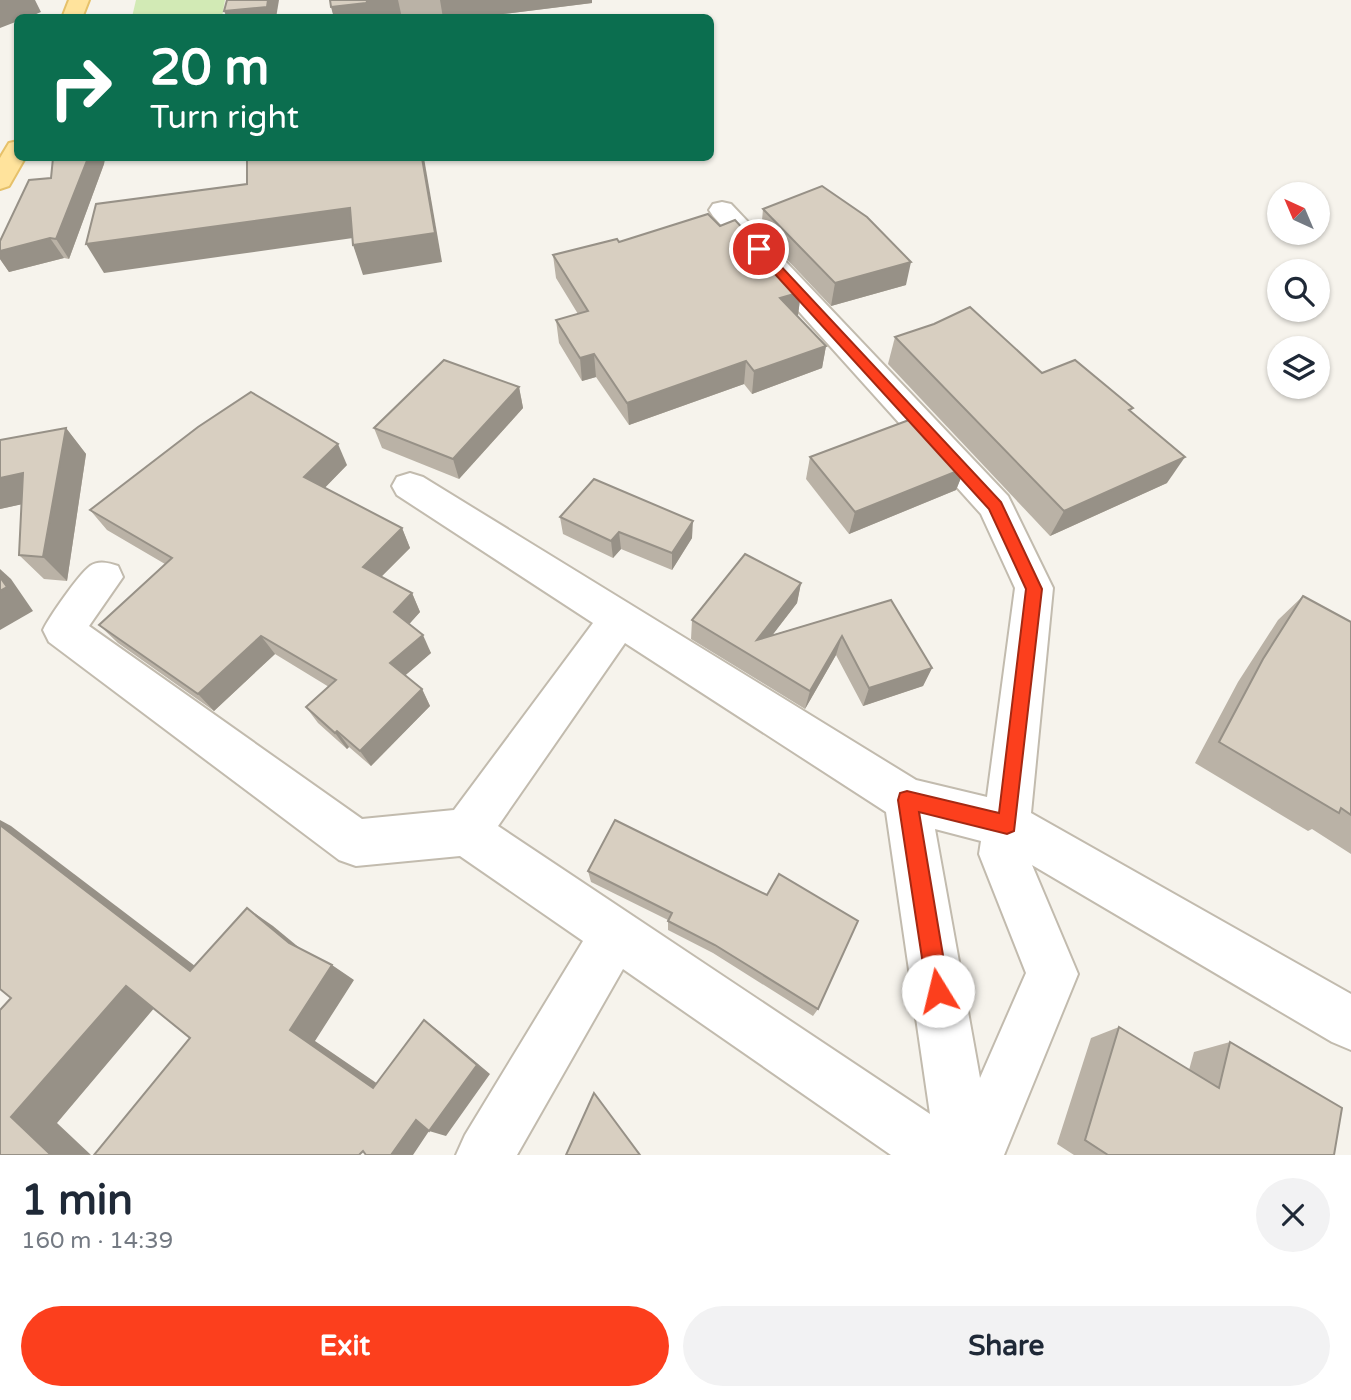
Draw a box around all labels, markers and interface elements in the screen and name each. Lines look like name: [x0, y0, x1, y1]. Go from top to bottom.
text: 20 m: [150, 39, 269, 98]
icon: right: [35, 42, 126, 133]
text: Turn right: [150, 99, 299, 137]
north arrow: [1267, 182, 1330, 245]
map controls: [1267, 182, 1330, 399]
pin: [729, 219, 789, 279]
icon: arrive: [740, 230, 778, 268]
button: search: [1267, 259, 1330, 322]
button: layers: [1267, 336, 1330, 399]
position arrow: [901, 954, 975, 1028]
text: 1 min: [21, 1175, 133, 1226]
button: close: [1256, 1178, 1330, 1252]
text: 160 m · 14:39: [21, 1227, 173, 1255]
button: Exit: [21, 1306, 669, 1386]
button: Share: [683, 1306, 1330, 1386]

